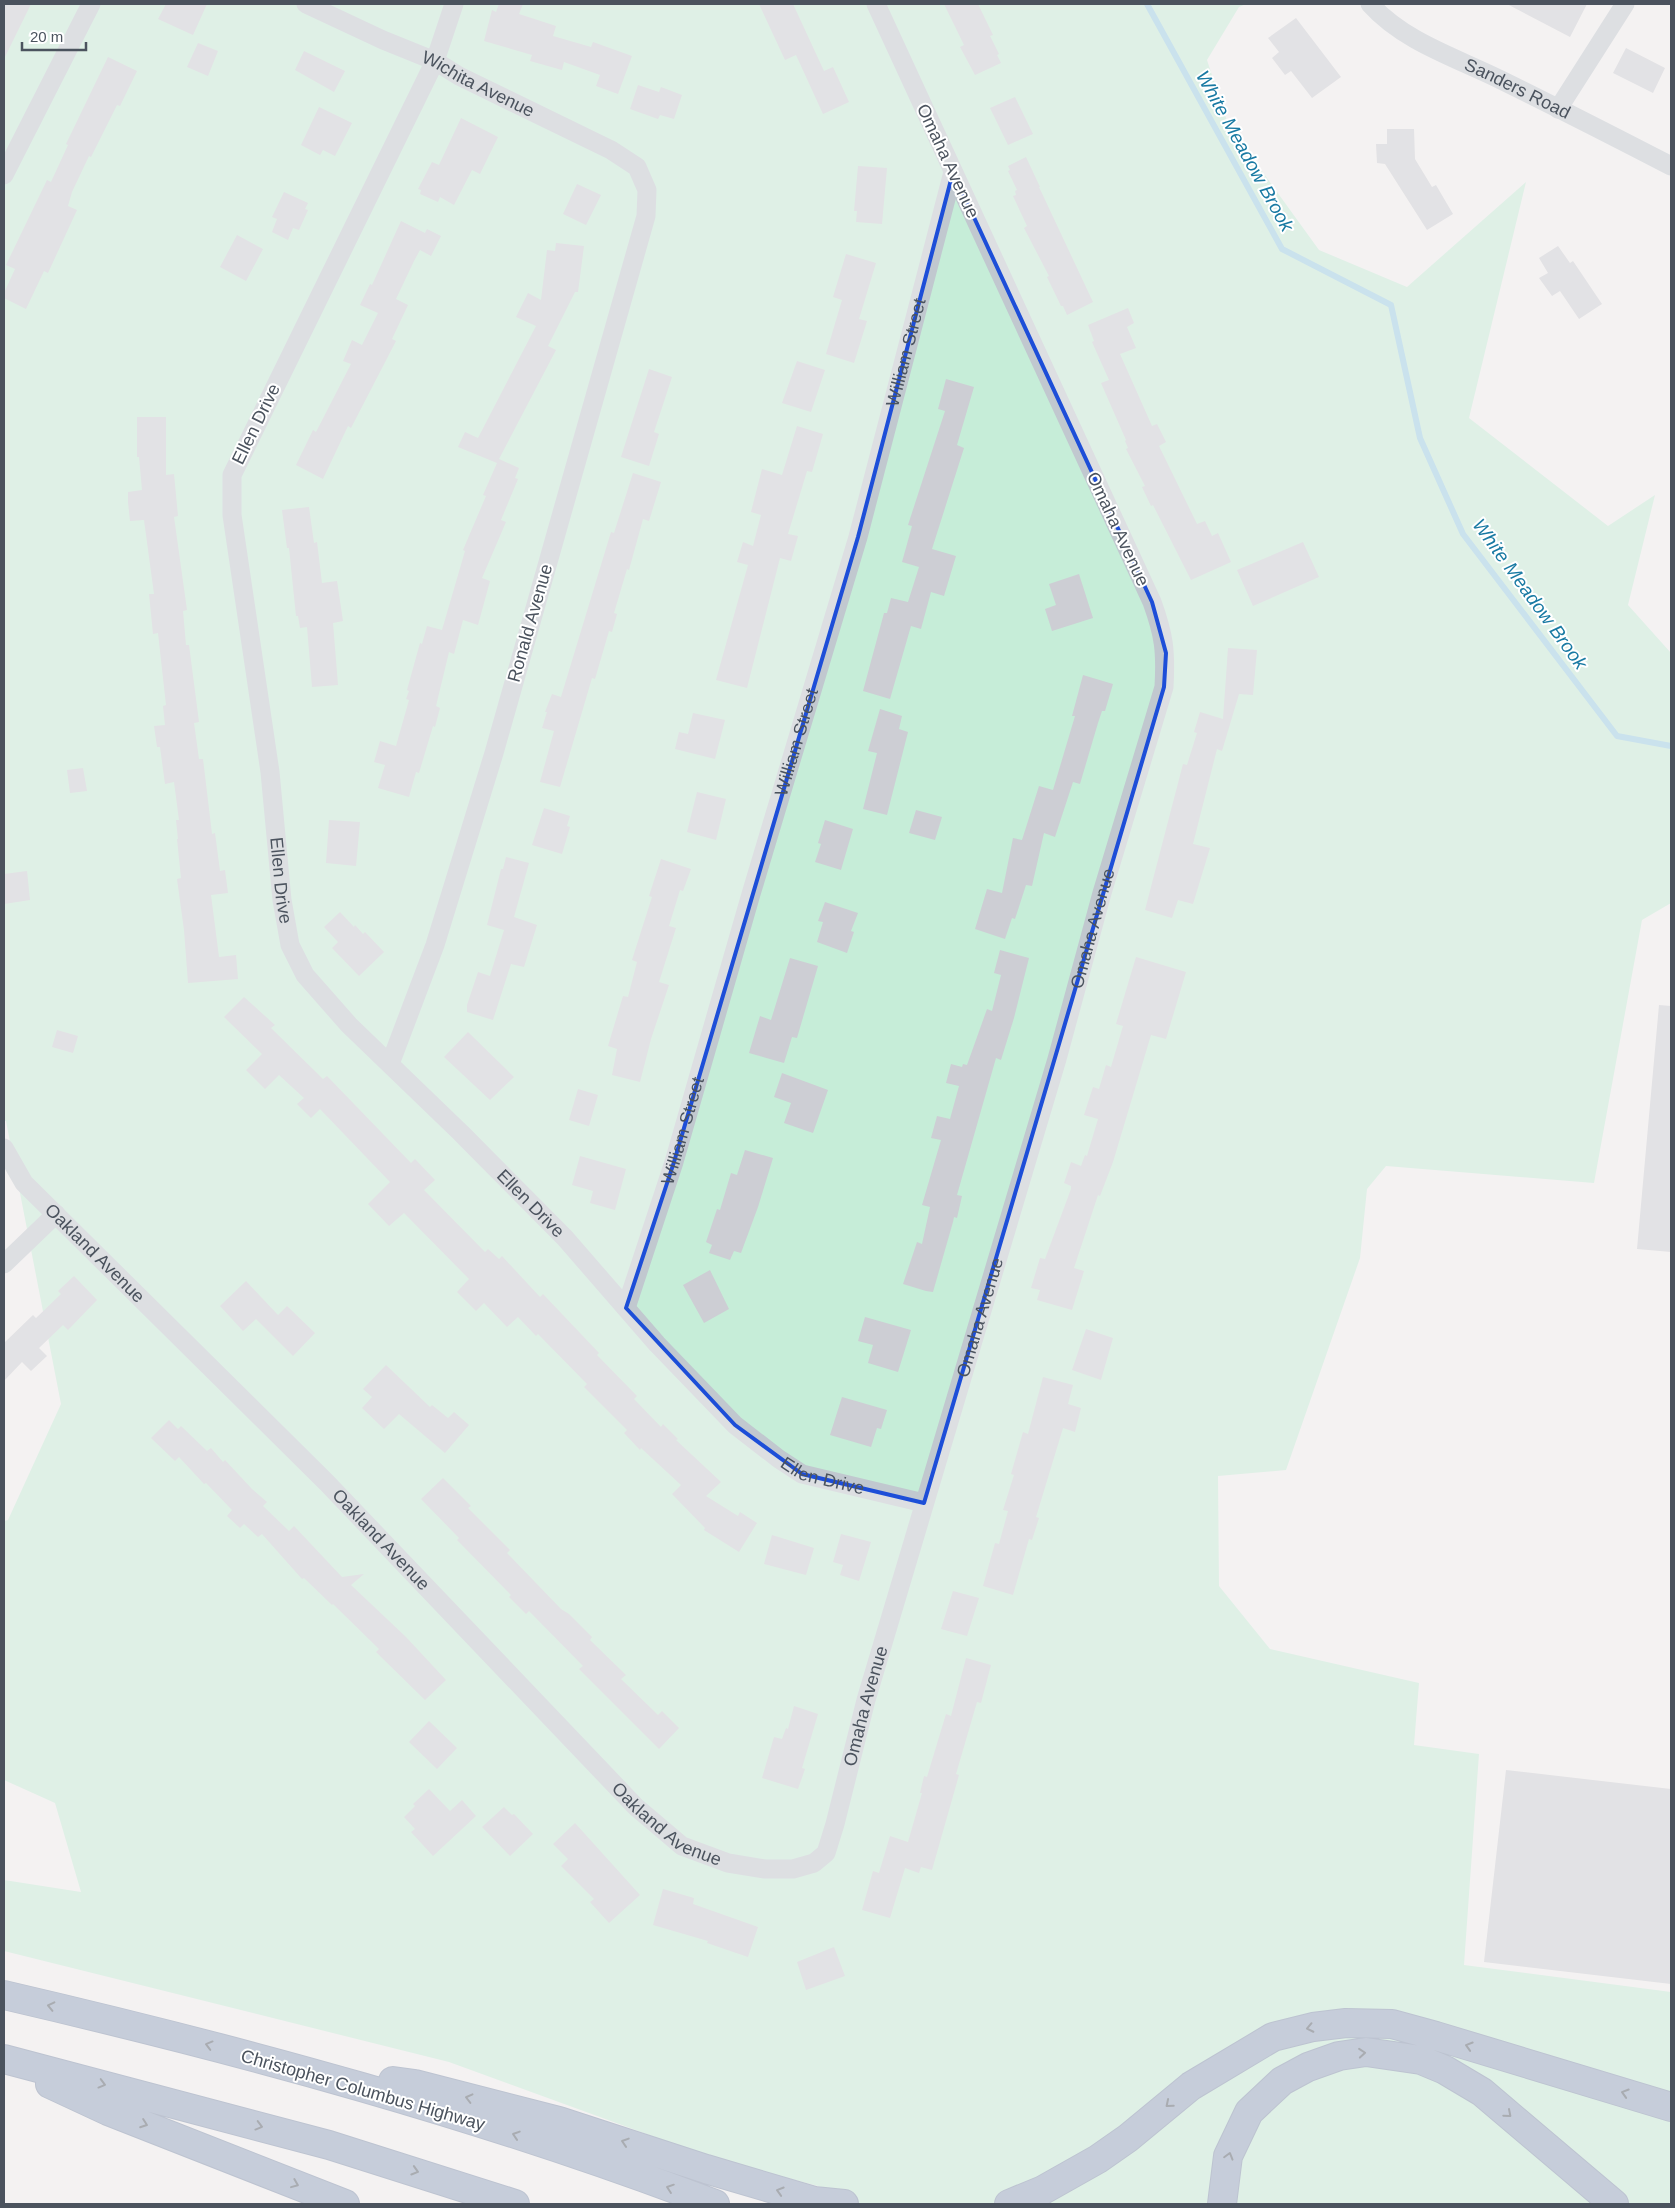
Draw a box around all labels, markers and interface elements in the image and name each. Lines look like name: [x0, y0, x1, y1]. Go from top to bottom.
scale bar: [22, 20, 86, 52]
text: 20 m: [30, 28, 63, 45]
street label: Wichita Avenue: [419, 47, 538, 121]
street label: Sanders Road: [1461, 55, 1574, 123]
water label: White Meadow Brook: [1192, 67, 1299, 236]
street label: Omaha Avenue: [913, 101, 983, 221]
street label: William Street: [882, 296, 930, 409]
street label: Ellen Drive: [228, 381, 284, 467]
street label: Omaha Avenue: [1083, 469, 1153, 589]
water label: White Meadow Brook: [1468, 515, 1592, 674]
street label: Ronald Avenue: [504, 562, 556, 684]
street label: William Street: [771, 686, 822, 798]
street label: Ellen Drive: [266, 836, 296, 925]
street label: Omaha Avenue: [1067, 866, 1119, 991]
street label: William Street: [657, 1075, 708, 1187]
street label: Ellen Drive: [493, 1165, 568, 1241]
street label: Oakland Avenue: [41, 1200, 149, 1307]
street label: Omaha Avenue: [953, 1255, 1007, 1380]
street label: Ellen Drive: [777, 1453, 866, 1499]
street label: Oakland Avenue: [328, 1485, 434, 1594]
street label: Omaha Avenue: [840, 1643, 892, 1768]
street label: Oakland Avenue: [608, 1778, 724, 1870]
one-way arrow: [47, 2001, 56, 2012]
one-way arrow: [1306, 2022, 1314, 2033]
one-way arrow: [204, 2040, 213, 2051]
one-way arrow: [1466, 2041, 1474, 2051]
street label: Christopher Columbus Highway: [239, 2046, 487, 2134]
one-way arrow: [1359, 2048, 1367, 2059]
one-way arrow: [97, 2079, 105, 2089]
one-way arrow: [1621, 2089, 1629, 2099]
one-way arrow: [464, 2093, 473, 2104]
one-way arrow: [1166, 2099, 1175, 2107]
one-way arrow: [1502, 2108, 1511, 2117]
one-way arrow: [139, 2118, 148, 2128]
one-way arrow: [254, 2120, 262, 2130]
one-way arrow: [512, 2131, 521, 2141]
one-way arrow: [621, 2138, 629, 2148]
one-way arrow: [1224, 2153, 1234, 2161]
one-way arrow: [410, 2166, 419, 2176]
one-way arrow: [290, 2178, 299, 2188]
one-way arrow: [666, 2184, 674, 2194]
one-way arrow: [776, 2186, 784, 2196]

